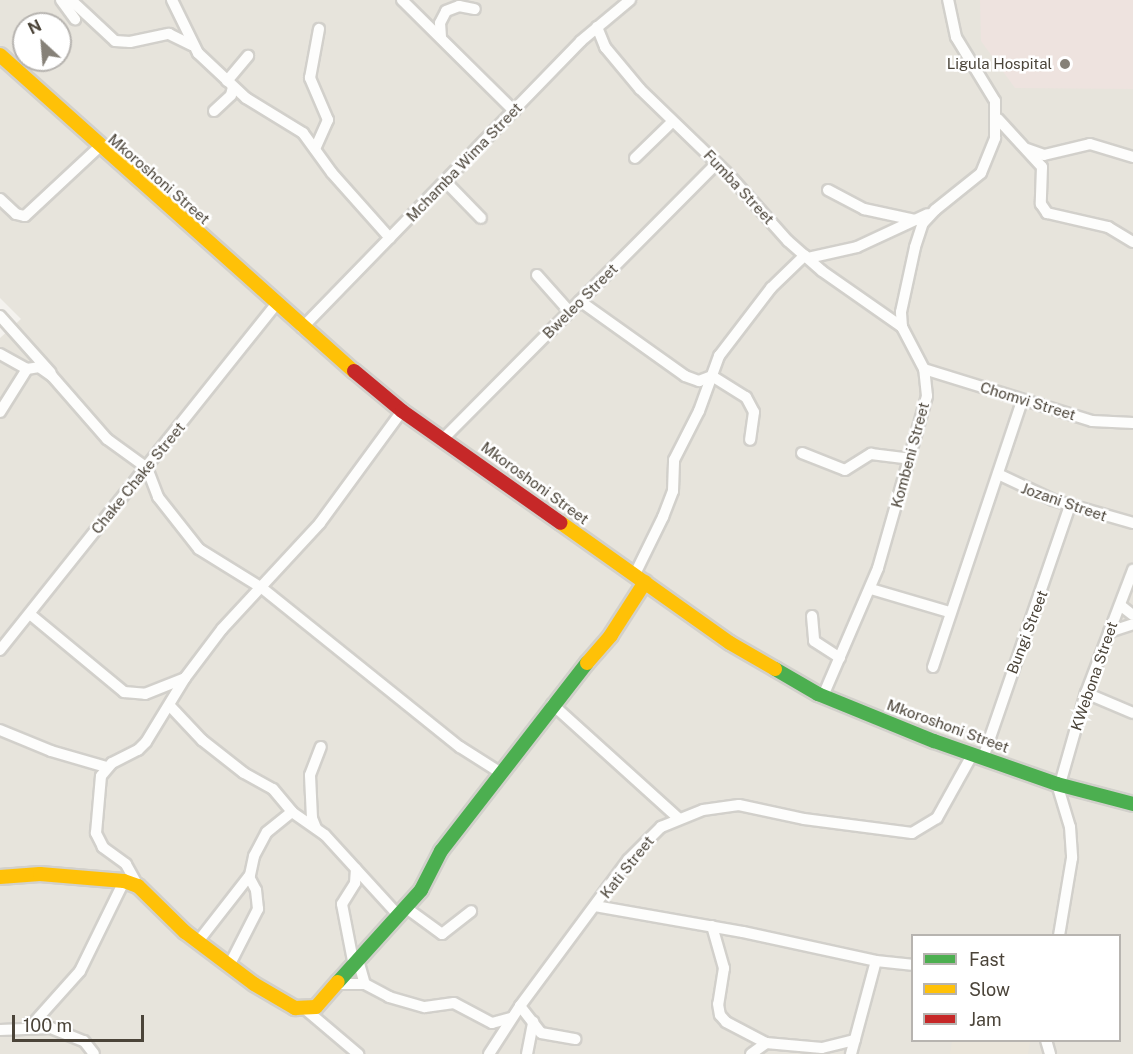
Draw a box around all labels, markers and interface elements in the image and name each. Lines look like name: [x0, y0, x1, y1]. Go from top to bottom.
north arrow: [12, 12, 72, 72]
text: N: [25, 16, 45, 38]
place label: Ligula Hospital: [947, 55, 1052, 73]
marker: Ligula Hospital: [1056, 55, 1074, 73]
street label: Mchamba Wima Street: [402, 99, 526, 225]
street label: Mkoroshoni Street: [105, 130, 213, 228]
street label: Fumba Street: [700, 146, 778, 228]
street label: Bweleo Street: [539, 260, 621, 342]
street label: Chomvi Street: [978, 378, 1078, 424]
street label: Kombeni Street: [887, 400, 933, 510]
street label: Chake Chake Street: [87, 418, 189, 538]
street label: Mkoroshoni Street: [478, 438, 592, 528]
street label: Jozani Street: [1019, 479, 1109, 525]
street label: Bungi Street: [1003, 588, 1051, 676]
street label: KWebona Street: [1067, 619, 1121, 733]
street label: Mkoroshoni Street: [885, 696, 1011, 756]
street label: Kati Street: [596, 832, 658, 902]
legend: [911, 934, 1121, 1042]
text: Fast: [969, 949, 1005, 970]
text: Slow: [969, 979, 1010, 1000]
scale bar: [15, 1003, 147, 1041]
text: Jam: [969, 1009, 1002, 1030]
text: 100 m: [23, 1015, 72, 1036]

